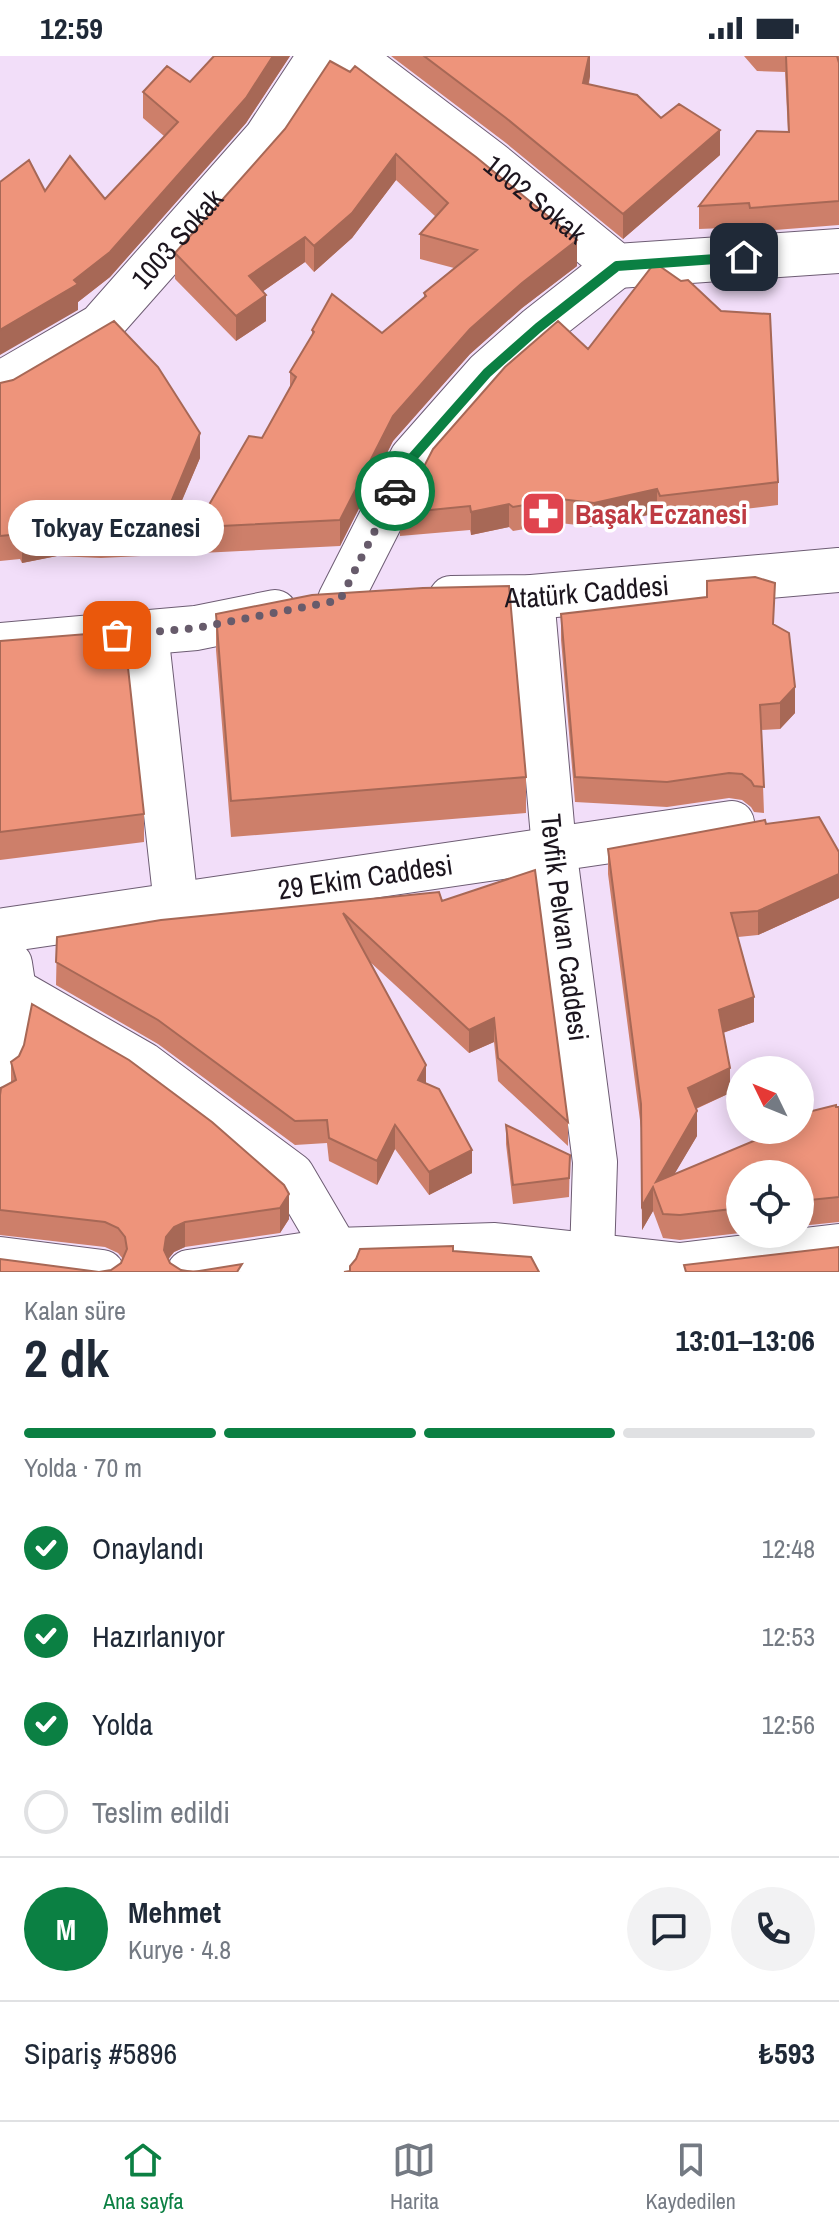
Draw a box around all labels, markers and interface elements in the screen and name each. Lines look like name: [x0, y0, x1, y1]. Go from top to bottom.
text: 12:59: [40, 8, 103, 48]
street label: 1002 Sokak: [476, 146, 595, 253]
street label: 1003 Sokak: [123, 180, 232, 297]
pin: [710, 223, 778, 291]
icon: home: [722, 235, 766, 279]
courier: [355, 451, 435, 531]
icon: car: [373, 469, 417, 513]
pharmacy icon: Başak Eczanesi: [520, 490, 568, 538]
place label: Başak Eczanesi: [575, 495, 747, 533]
callout: Tokyay Eczanesi: [9, 499, 225, 555]
text: Tokyay Eczanesi: [31, 510, 201, 545]
street label: Atatürk Caddesi: [503, 566, 671, 616]
pin: [83, 601, 151, 669]
icon: bag: [95, 613, 139, 657]
street label: Tevfik Pelvan Caddesi: [532, 812, 598, 1043]
street label: 29 Ekim Caddesi: [275, 845, 455, 909]
north arrow: [726, 1056, 814, 1144]
map controls: [726, 1056, 814, 1248]
button: locate: [726, 1160, 814, 1248]
text: Kalan süre: [24, 1293, 126, 1328]
text: 13:01–13:06: [676, 1320, 815, 1360]
text: 2 dk: [24, 1323, 109, 1393]
text: Yolda · 70 m: [24, 1450, 142, 1485]
icon: check: [24, 1526, 68, 1570]
text: Onaylandı: [92, 1528, 204, 1568]
text: 12:48: [762, 1531, 815, 1566]
icon: check: [24, 1614, 68, 1658]
text: Hazırlanıyor: [92, 1616, 225, 1656]
text: 12:53: [762, 1619, 815, 1654]
icon: check: [24, 1702, 68, 1746]
text: Yolda: [92, 1704, 153, 1744]
text: 12:56: [762, 1707, 815, 1742]
text: Teslim edildi: [92, 1792, 230, 1832]
button: chat: [627, 1887, 711, 1971]
button: phone: [731, 1887, 815, 1971]
text: Mehmet: [128, 1892, 221, 1932]
text: M: [56, 1909, 76, 1949]
text: Kurye · 4.8: [128, 1932, 231, 1967]
text: Sipariş #5896: [24, 2033, 177, 2073]
text: ₺593: [759, 2033, 815, 2073]
tab: Ana sayfa: [103, 2138, 183, 2216]
tab: Harita: [390, 2138, 439, 2216]
tab: Kaydedilen: [645, 2138, 736, 2216]

